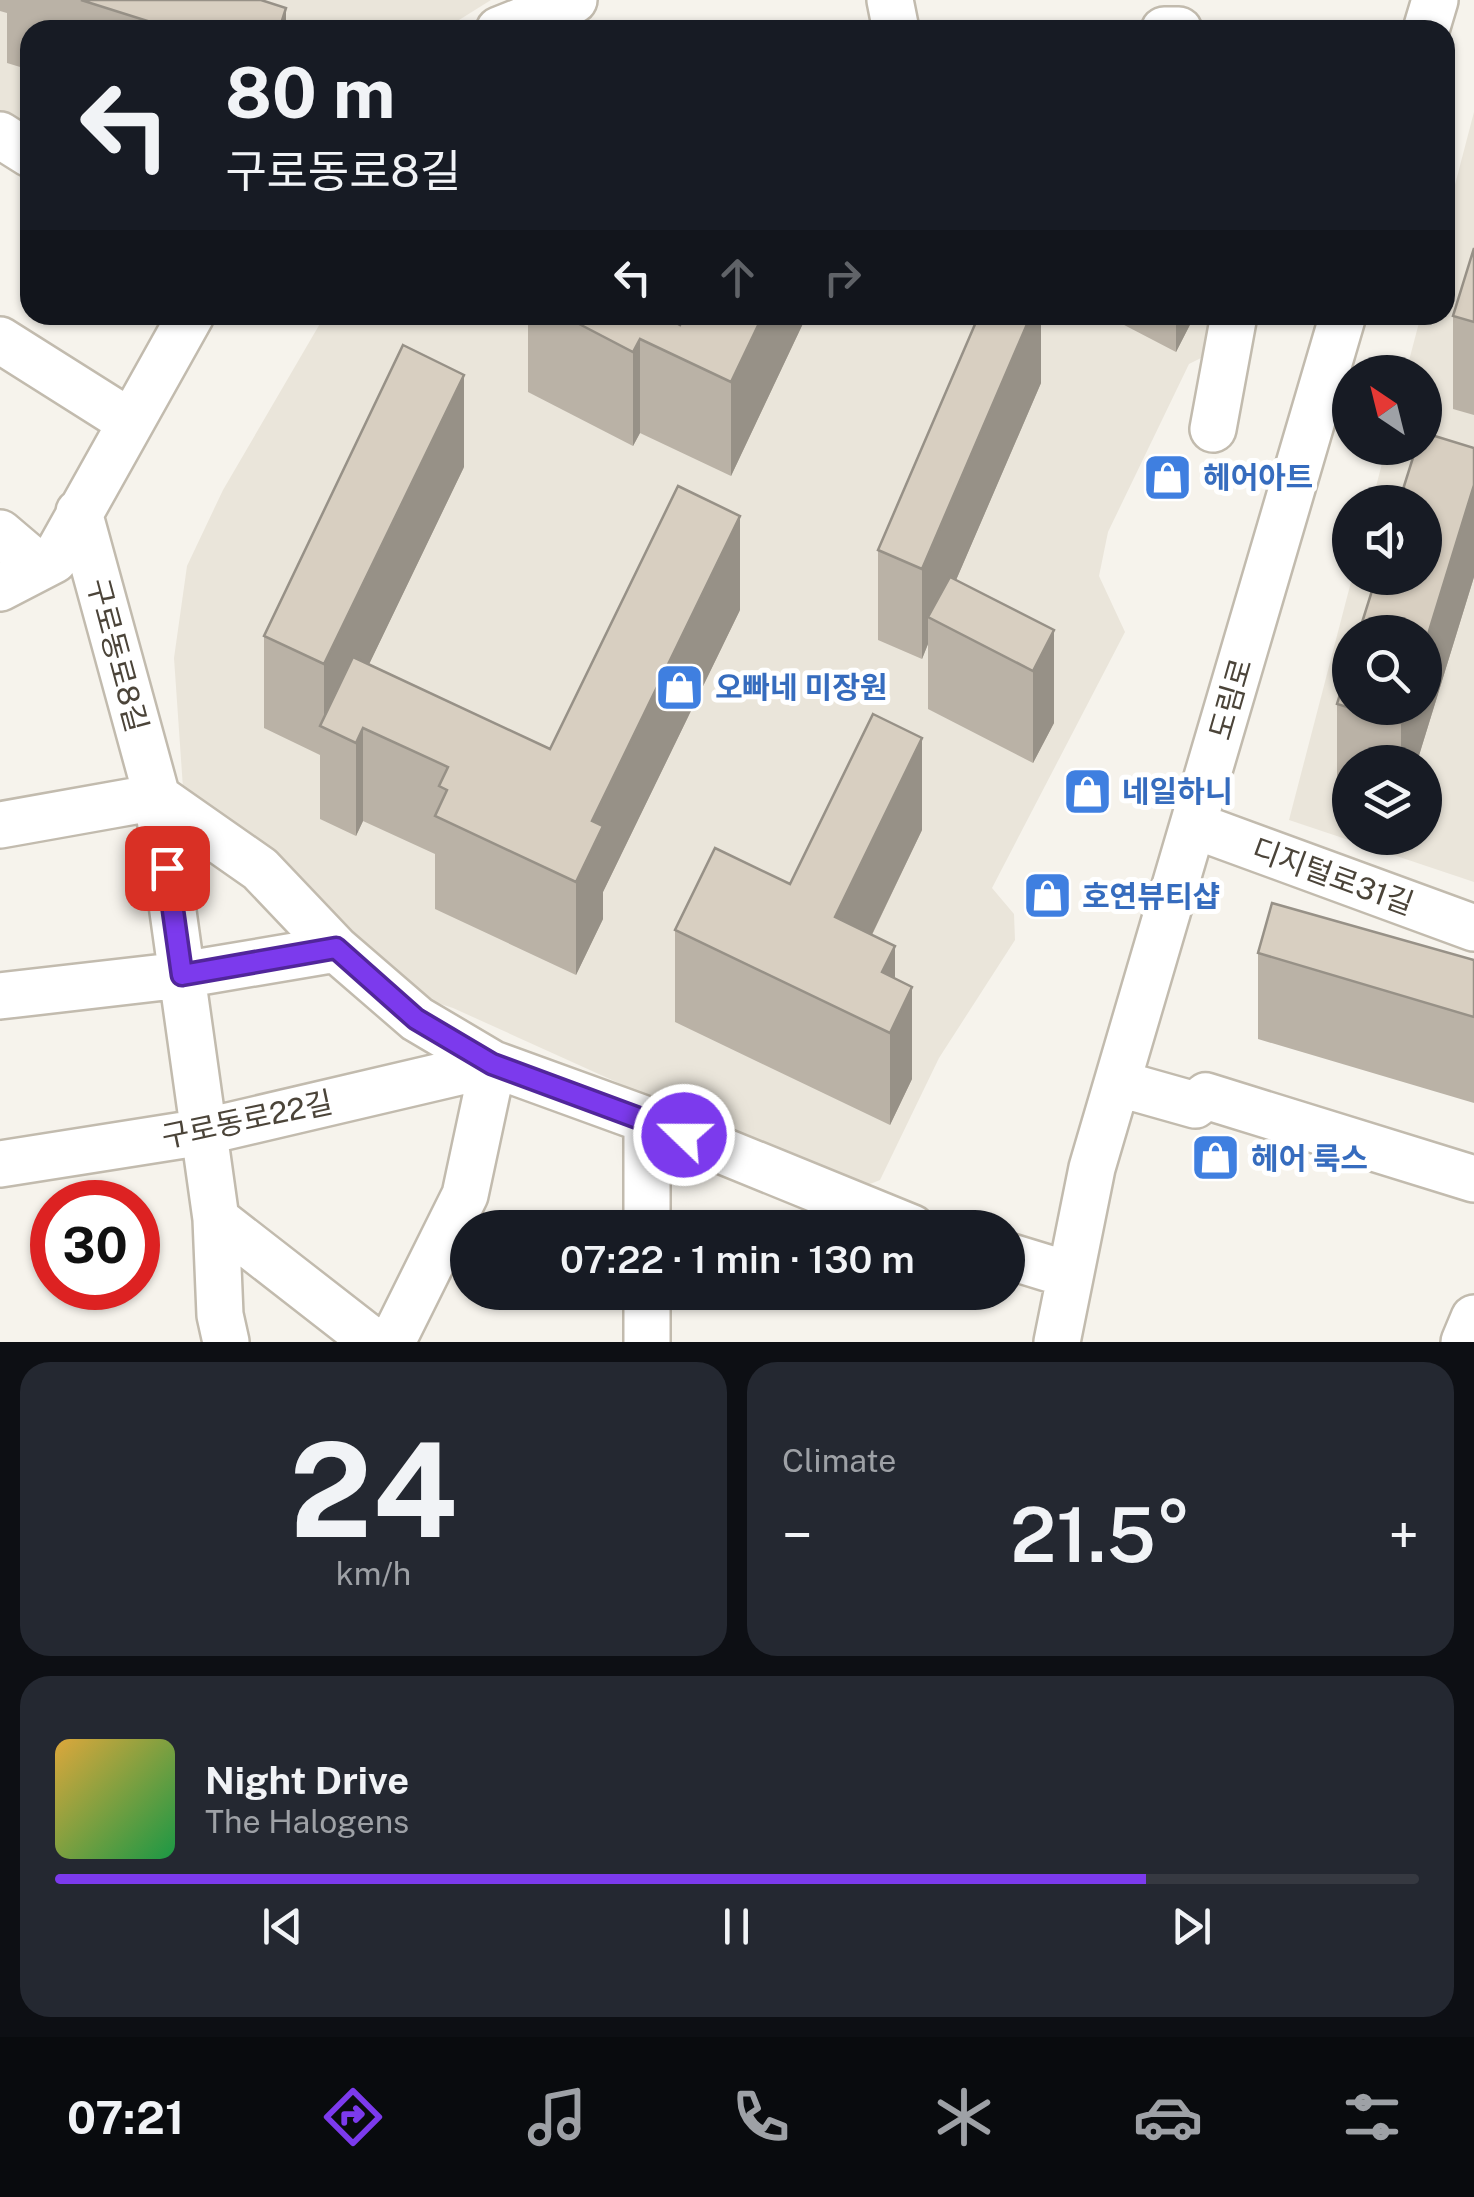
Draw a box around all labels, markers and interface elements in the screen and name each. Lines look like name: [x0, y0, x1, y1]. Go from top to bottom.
text: 80 m: [225, 51, 395, 134]
icon: left: [60, 60, 190, 190]
text: 구로동로8길: [225, 144, 461, 197]
icon: left: [605, 250, 660, 305]
icon: ahead: [710, 250, 765, 305]
icon: right: [815, 250, 870, 305]
north arrow: [1332, 355, 1442, 465]
map controls: [1332, 355, 1442, 855]
shop icon: 헤어아트: [1142, 451, 1194, 503]
place label: 헤어아트: [1203, 459, 1313, 495]
button: sound: [1332, 485, 1442, 595]
street label: 구로동로8길: [80, 574, 156, 736]
button: search: [1332, 615, 1442, 725]
street label: 도림로: [1201, 654, 1259, 744]
shop icon: 오빠네 미장원: [654, 661, 706, 713]
place label: 오빠네 미장원: [715, 669, 887, 705]
button: layers: [1332, 745, 1442, 855]
shop icon: 네일하니: [1061, 765, 1113, 817]
place label: 네일하니: [1122, 773, 1232, 809]
pin: [125, 826, 210, 911]
street label: 디지털로31길: [1247, 830, 1419, 922]
icon: arrive: [140, 841, 195, 896]
shop icon: 호연뷰티샵: [1021, 870, 1073, 922]
place label: 호연뷰티샵: [1082, 878, 1220, 914]
street label: 구로동로22길: [158, 1083, 336, 1155]
position arrow: [632, 1083, 736, 1187]
shop icon: 헤어 룩스: [1190, 1132, 1242, 1184]
place label: 헤어 룩스: [1251, 1140, 1368, 1176]
speed limit sign: 30: [30, 1180, 160, 1310]
text: 07:22 · 1 min · 130 m: [560, 1237, 915, 1282]
text: 24: [290, 1414, 457, 1566]
text: Climate: [782, 1442, 896, 1479]
text: 21.5°: [1010, 1491, 1191, 1579]
text: −: [782, 1503, 813, 1567]
text: +: [1388, 1503, 1419, 1567]
text: km/h: [336, 1555, 411, 1592]
text: Night Drive: [205, 1758, 409, 1803]
text: The Halogens: [205, 1803, 409, 1840]
icon: previous: [255, 1899, 310, 1954]
icon: pause: [709, 1899, 764, 1954]
icon: next: [1164, 1899, 1219, 1954]
icon: directions: [318, 2082, 388, 2152]
icon: music: [522, 2082, 592, 2152]
icon: phone: [726, 2082, 796, 2152]
icon: climate: [929, 2082, 999, 2152]
icon: car: [1133, 2082, 1203, 2152]
icon: filters: [1337, 2082, 1407, 2152]
text: 07:21: [67, 2091, 184, 2144]

